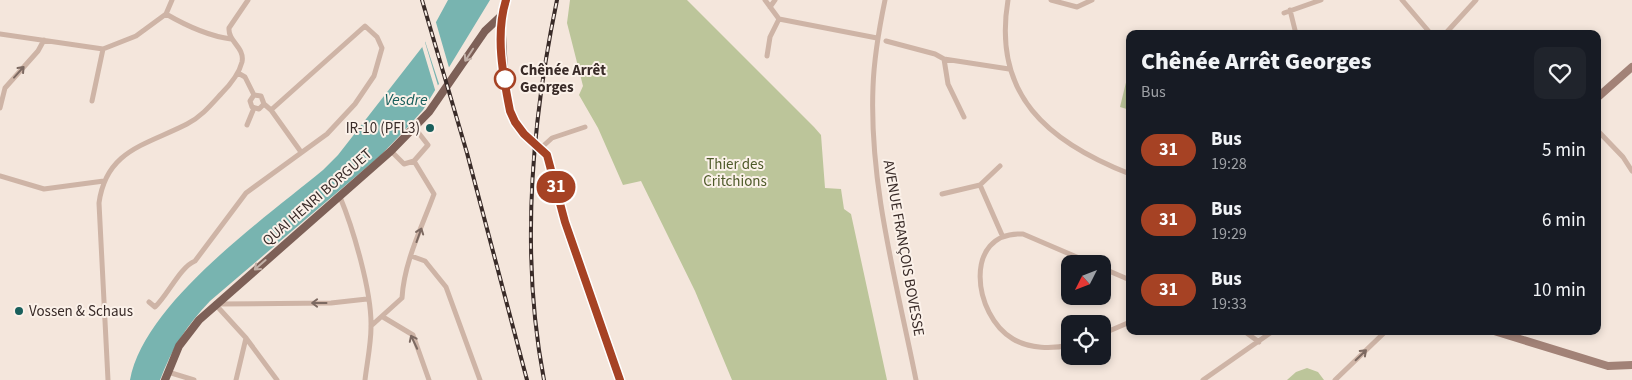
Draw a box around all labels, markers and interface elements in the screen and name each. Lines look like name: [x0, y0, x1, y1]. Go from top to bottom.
text: Chênée Arrêt Georges: [1141, 44, 1371, 79]
button: heart: [1534, 47, 1586, 99]
one-way arrow: [464, 48, 474, 62]
place label: Chênée Arrêt Georges: [520, 60, 606, 98]
one-way arrow: [13, 66, 25, 79]
marker: Chênée Arrêt Georges: [494, 68, 516, 90]
text: Bus: [1141, 81, 1166, 103]
water label: Vesdre: [384, 89, 428, 111]
place label: IR-10 (PFL3): [346, 118, 420, 139]
marker: IR-10 (PFL3): [424, 122, 436, 134]
text: Bus: [1211, 126, 1242, 153]
text: 31: [1159, 137, 1178, 162]
text: 5 min: [1542, 137, 1586, 164]
street label: QUAI HENRI BORGUET: [258, 144, 377, 251]
text: 19:28: [1211, 153, 1247, 175]
park label: Thier des Critchions: [703, 154, 767, 192]
street label: AVENUE FRANÇOIS BOVESSE: [878, 158, 929, 338]
line badge: 31: [534, 171, 578, 203]
text: 31: [546, 174, 566, 199]
text: Bus: [1211, 196, 1242, 223]
text: 31: [1159, 207, 1178, 232]
text: 6 min: [1542, 207, 1586, 234]
text: 19:29: [1211, 223, 1247, 245]
one-way arrow: [415, 227, 424, 243]
north arrow: [1061, 255, 1111, 305]
map controls: [1061, 255, 1111, 365]
one-way arrow: [254, 259, 267, 271]
text: Bus: [1211, 266, 1242, 293]
text: 31: [1159, 277, 1178, 302]
text: 10 min: [1532, 277, 1586, 304]
text: 19:33: [1211, 293, 1247, 315]
one-way arrow: [311, 298, 327, 307]
place label: Vossen & Schaus: [29, 301, 133, 322]
marker: Vossen & Schaus: [13, 305, 25, 317]
button: locate: [1061, 315, 1111, 365]
one-way arrow: [409, 334, 419, 349]
one-way arrow: [1354, 350, 1366, 362]

